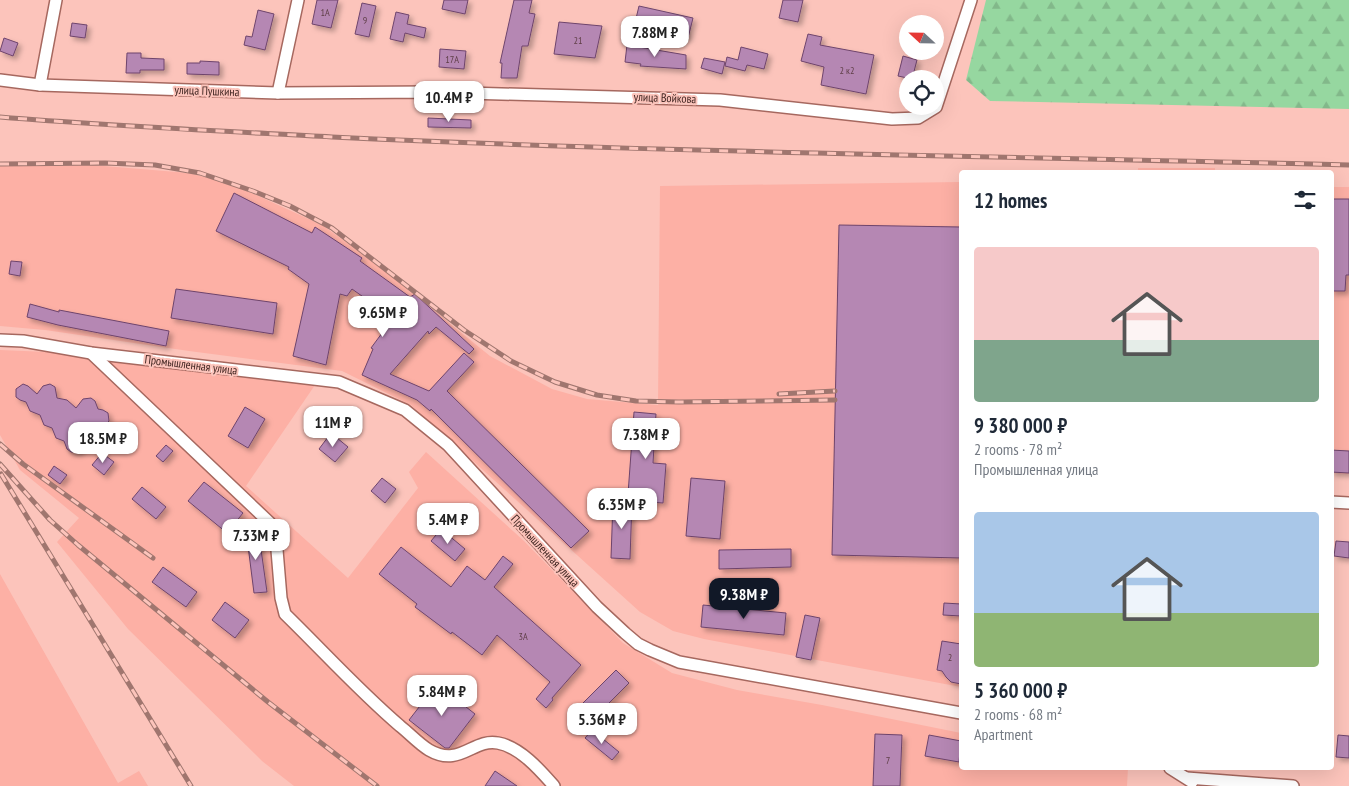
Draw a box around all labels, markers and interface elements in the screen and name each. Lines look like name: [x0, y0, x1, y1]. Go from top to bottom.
house number: 1А: [320, 6, 330, 19]
house number: 9: [363, 14, 367, 27]
pin: 7.88M ₽: [609, 15, 701, 58]
north arrow: [899, 15, 944, 60]
map controls: [899, 15, 944, 115]
text: 7.88M ₽: [632, 22, 678, 42]
house number: 21: [574, 34, 583, 47]
house number: 17А: [445, 53, 459, 66]
house number: 2 к2: [840, 64, 855, 77]
button: locate: [899, 70, 944, 115]
pin: 10.4M ₽: [403, 80, 495, 123]
street label: улица Пушкина: [174, 82, 240, 99]
text: 10.4M ₽: [425, 87, 473, 107]
street label: улица Войкова: [633, 89, 697, 106]
icon: filters: [1291, 186, 1319, 214]
text: 12 homes: [974, 187, 1047, 214]
icon: home: [1102, 279, 1192, 369]
pin: 9.65M ₽: [337, 296, 429, 338]
text: 9.65M ₽: [359, 302, 407, 322]
street label: Промышленная улица: [144, 351, 238, 378]
pin: 11M ₽: [298, 406, 368, 448]
text: 11M ₽: [315, 412, 351, 432]
text: 9 380 000 ₽: [974, 412, 1067, 439]
pin: 7.38M ₽: [600, 418, 692, 460]
pin: 18.5M ₽: [57, 422, 149, 464]
text: 7.38M ₽: [623, 424, 669, 444]
text: 18.5M ₽: [79, 428, 127, 448]
text: 2 rooms · 78 m²: [974, 439, 1062, 459]
text: Промышленная улица: [974, 459, 1098, 479]
pin: 6.35M ₽: [576, 488, 668, 530]
text: 6.35M ₽: [598, 494, 646, 514]
pin: 5.4M ₽: [407, 502, 489, 545]
text: 5.4M ₽: [428, 509, 468, 529]
street label: Промышленная улица: [508, 511, 583, 590]
pin: 7.33M ₽: [210, 518, 302, 561]
text: 7.33M ₽: [233, 525, 279, 545]
icon: home: [1102, 544, 1192, 634]
pin: 9.38M ₽: [698, 578, 790, 620]
text: 9.38M ₽: [720, 584, 768, 604]
house number: 3А: [518, 630, 528, 643]
house number: 2: [948, 651, 952, 664]
pin: 5.84M ₽: [396, 674, 488, 717]
text: 5 360 000 ₽: [974, 677, 1067, 704]
text: 5.84M ₽: [418, 681, 466, 701]
pin: 5.36M ₽: [556, 702, 648, 745]
text: 2 rooms · 68 m²: [974, 704, 1062, 724]
text: 5.36M ₽: [578, 709, 626, 729]
text: Apartment: [974, 724, 1033, 744]
house number: 7: [886, 754, 890, 767]

